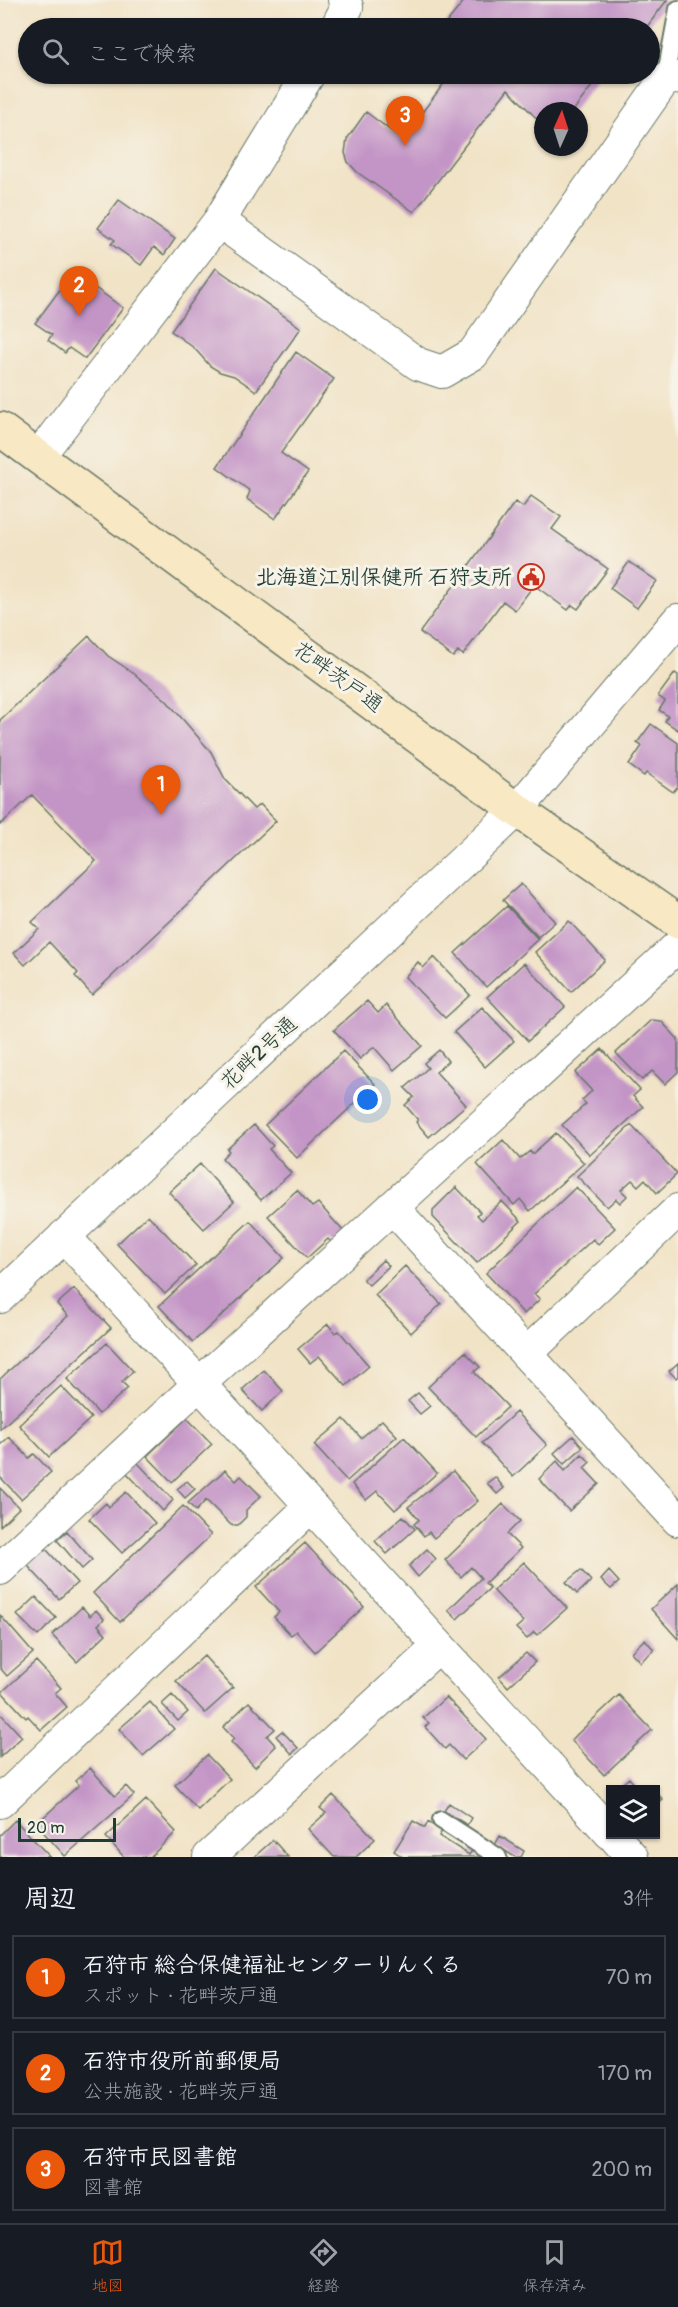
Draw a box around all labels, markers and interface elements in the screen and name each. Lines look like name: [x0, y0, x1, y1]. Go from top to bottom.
search box: [18, 18, 660, 84]
icon: search: [39, 35, 72, 68]
text: ここで検索: [87, 40, 197, 68]
pin: 3: [386, 96, 424, 146]
north arrow: [534, 102, 588, 156]
pin: 2: [60, 266, 98, 316]
public building icon: 北海道江別保健所 石狩支所: [516, 562, 546, 592]
place label: 北海道江別保健所 石狩支所: [255, 564, 512, 591]
street label: 花畔茨戸通: [288, 635, 388, 719]
pin: 1: [142, 766, 180, 815]
street label: 花畔2号通: [215, 1010, 303, 1096]
your location: [353, 1085, 382, 1114]
map controls: [606, 1785, 660, 1839]
button: layers: [606, 1785, 660, 1839]
scale bar: [18, 1815, 116, 1842]
text: 20 m: [27, 1818, 65, 1838]
text: 周辺: [24, 1883, 76, 1915]
text: 3件: [623, 1886, 654, 1911]
text: 石狩市 総合保健福祉センターりんくる: [83, 1951, 462, 1979]
text: 1: [42, 1965, 49, 1990]
text: 70 m: [606, 1965, 652, 1990]
text: スポット · 花畔茨戸通: [83, 1983, 278, 2008]
text: 石狩市役所前郵便局: [83, 2047, 281, 2075]
text: 2: [40, 2061, 51, 2086]
text: 170 m: [598, 2061, 652, 2086]
text: 公共施設 · 花畔茨戸通: [83, 2079, 278, 2104]
text: 石狩市民図書館: [83, 2143, 237, 2171]
text: 3: [40, 2157, 51, 2182]
text: 200 m: [591, 2157, 652, 2182]
text: 図書館: [83, 2175, 143, 2200]
tab: 地図: [91, 2236, 124, 2296]
tab: 経路: [307, 2236, 340, 2296]
tab: 保存済み: [523, 2236, 587, 2296]

